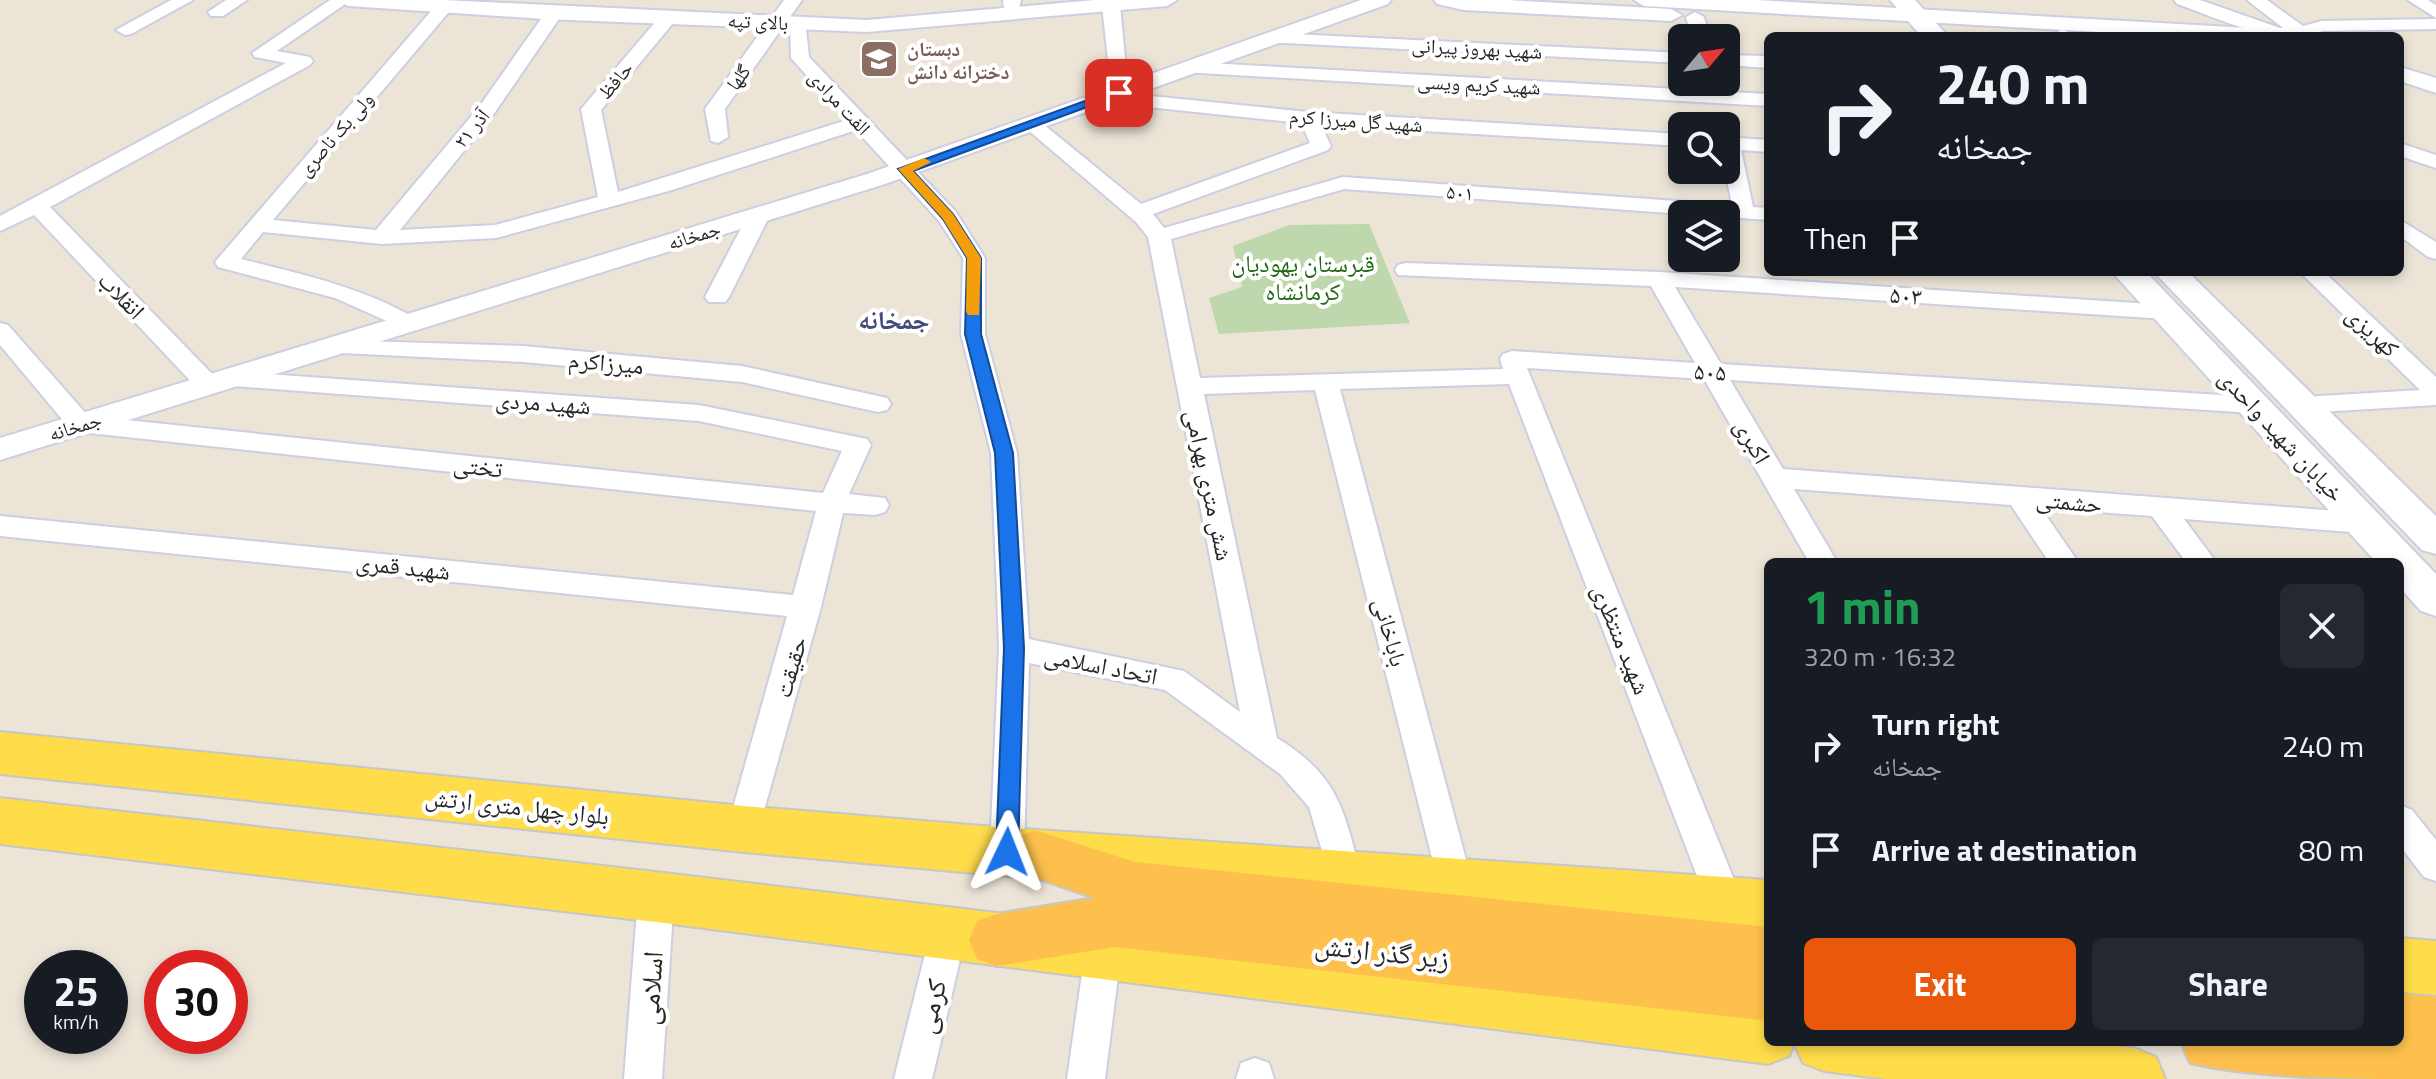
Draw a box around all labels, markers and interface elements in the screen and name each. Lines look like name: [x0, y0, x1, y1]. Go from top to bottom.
street label: بالای تپه: [727, 4, 789, 38]
north arrow: [1668, 24, 1740, 96]
map controls: [1668, 24, 1740, 272]
street label: شهید بهروز پیرانی: [1411, 29, 1543, 67]
place label: دبستان دخترانه دانش: [907, 33, 1009, 87]
school or university icon: دبستان دخترانه دانش: [858, 38, 900, 80]
text: 240 m: [1936, 41, 2089, 126]
street label: حافظ: [590, 54, 640, 106]
street label: گلها: [718, 57, 758, 97]
pin: [1085, 59, 1153, 127]
street label: الفت مرادی: [801, 62, 879, 142]
icon: right: [1804, 64, 1908, 168]
street label: شهید کریم ویسی: [1417, 65, 1541, 103]
icon: arrive: [1097, 71, 1141, 115]
street label: ولی بک ناصری: [289, 85, 381, 183]
street label: شهید گل میرزا کرم: [1288, 100, 1424, 140]
street label: ۲۱ آذر: [445, 101, 497, 155]
button: search: [1668, 112, 1740, 184]
text: جمخانه: [1936, 118, 2033, 173]
street label: ۵۰۱: [1445, 176, 1475, 208]
button: layers: [1668, 200, 1740, 272]
street label: جمخانه: [664, 212, 725, 258]
text: Then: [1804, 215, 1867, 261]
icon: arrive: [1883, 216, 1927, 260]
park label: قبرستان یهودیان کرمانشاه: [1231, 245, 1375, 309]
street label: انقلاب: [90, 263, 154, 327]
street label: ۵۰۳: [1889, 276, 1923, 314]
street label: کهریزی: [2338, 297, 2408, 365]
district label: جمخانه: [858, 300, 930, 339]
street label: میرزاکرم: [567, 341, 645, 383]
street label: ۵۰۵: [1693, 352, 1727, 390]
street label: خیابان شهید واحدی: [2211, 360, 2353, 510]
street label: شهید مردی: [494, 381, 592, 423]
street label: جمخانه: [45, 403, 106, 449]
street label: شش متری بهرامی: [1176, 406, 1244, 564]
street label: اکبری: [1726, 412, 1780, 470]
street label: تختی: [452, 446, 504, 486]
street label: حشمتی: [2034, 480, 2104, 522]
street label: شهید قمری: [354, 543, 452, 589]
text: 1 min: [1804, 570, 1921, 643]
street label: شهید منتظری: [1583, 578, 1661, 700]
button: close: [2280, 584, 2364, 668]
street label: باباخانی: [1365, 594, 1417, 670]
street label: حقیقت: [764, 632, 816, 702]
street label: اتحاد اسلامی: [1041, 636, 1161, 694]
text: 320 m · 16:32: [1804, 637, 1956, 676]
text: Turn right: [1872, 701, 2000, 747]
text: 240 m: [2282, 723, 2364, 769]
icon: right: [1804, 724, 1848, 768]
text: جمخانه: [1872, 747, 1942, 786]
street label: بلوار چهل متری ارتش: [423, 778, 611, 834]
position arrow: [965, 810, 1049, 894]
text: Arrive at destination: [1872, 827, 2137, 873]
text: 80 m: [2299, 827, 2364, 873]
icon: arrive: [1804, 828, 1848, 872]
street label: زیر گذر ارتش: [1312, 923, 1452, 979]
button: Exit: [1804, 938, 2076, 1030]
button: Share: [2092, 938, 2364, 1030]
street label: اسلامی: [626, 949, 674, 1027]
speed limit sign: 30: [144, 950, 248, 1054]
text: 25: [54, 961, 98, 1022]
street label: کرمی: [902, 974, 958, 1038]
text: km/h: [53, 1006, 99, 1037]

